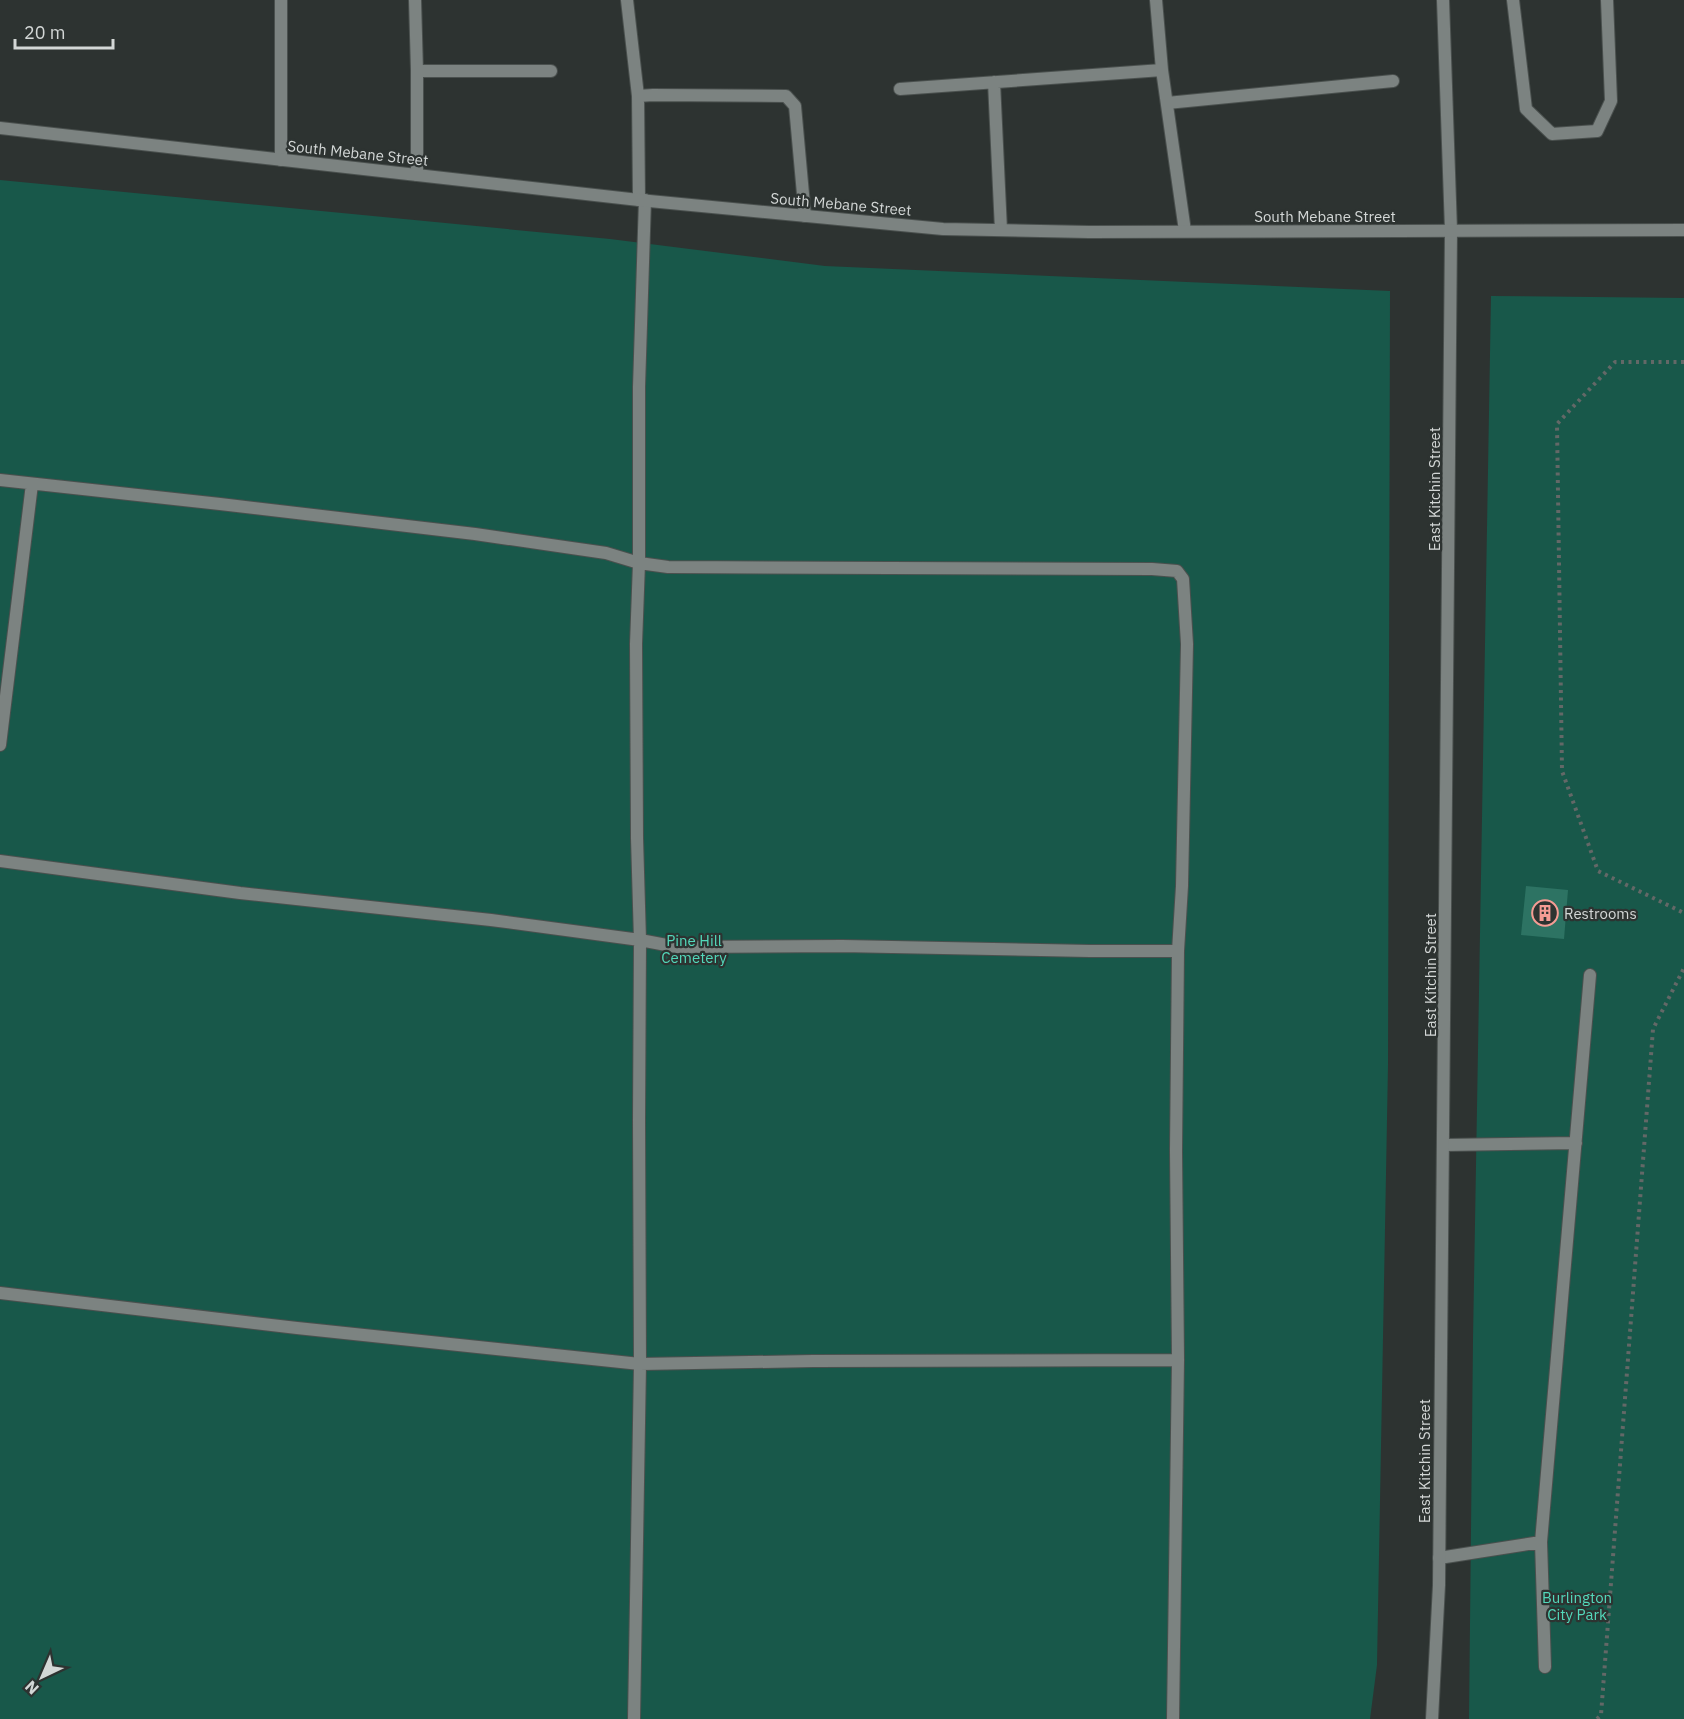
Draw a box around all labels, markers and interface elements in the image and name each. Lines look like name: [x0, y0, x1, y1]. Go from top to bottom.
scale bar: [15, 12, 112, 50]
text: 20 m: [24, 21, 66, 44]
street label: South Mebane Street: [287, 136, 429, 170]
street label: South Mebane Street: [770, 188, 912, 220]
street label: South Mebane Street: [1254, 207, 1396, 226]
street label: East Kitchin Street: [1425, 427, 1444, 551]
building icon: Restrooms: [1530, 898, 1560, 928]
place label: Restrooms: [1564, 904, 1637, 923]
street label: East Kitchin Street: [1421, 913, 1440, 1037]
park label: Pine Hill Cemetery: [661, 931, 727, 967]
street label: East Kitchin Street: [1415, 1399, 1434, 1523]
park label: Burlington City Park: [1542, 1588, 1612, 1624]
north arrow: [12, 1647, 72, 1707]
text: N: [20, 1677, 43, 1699]

